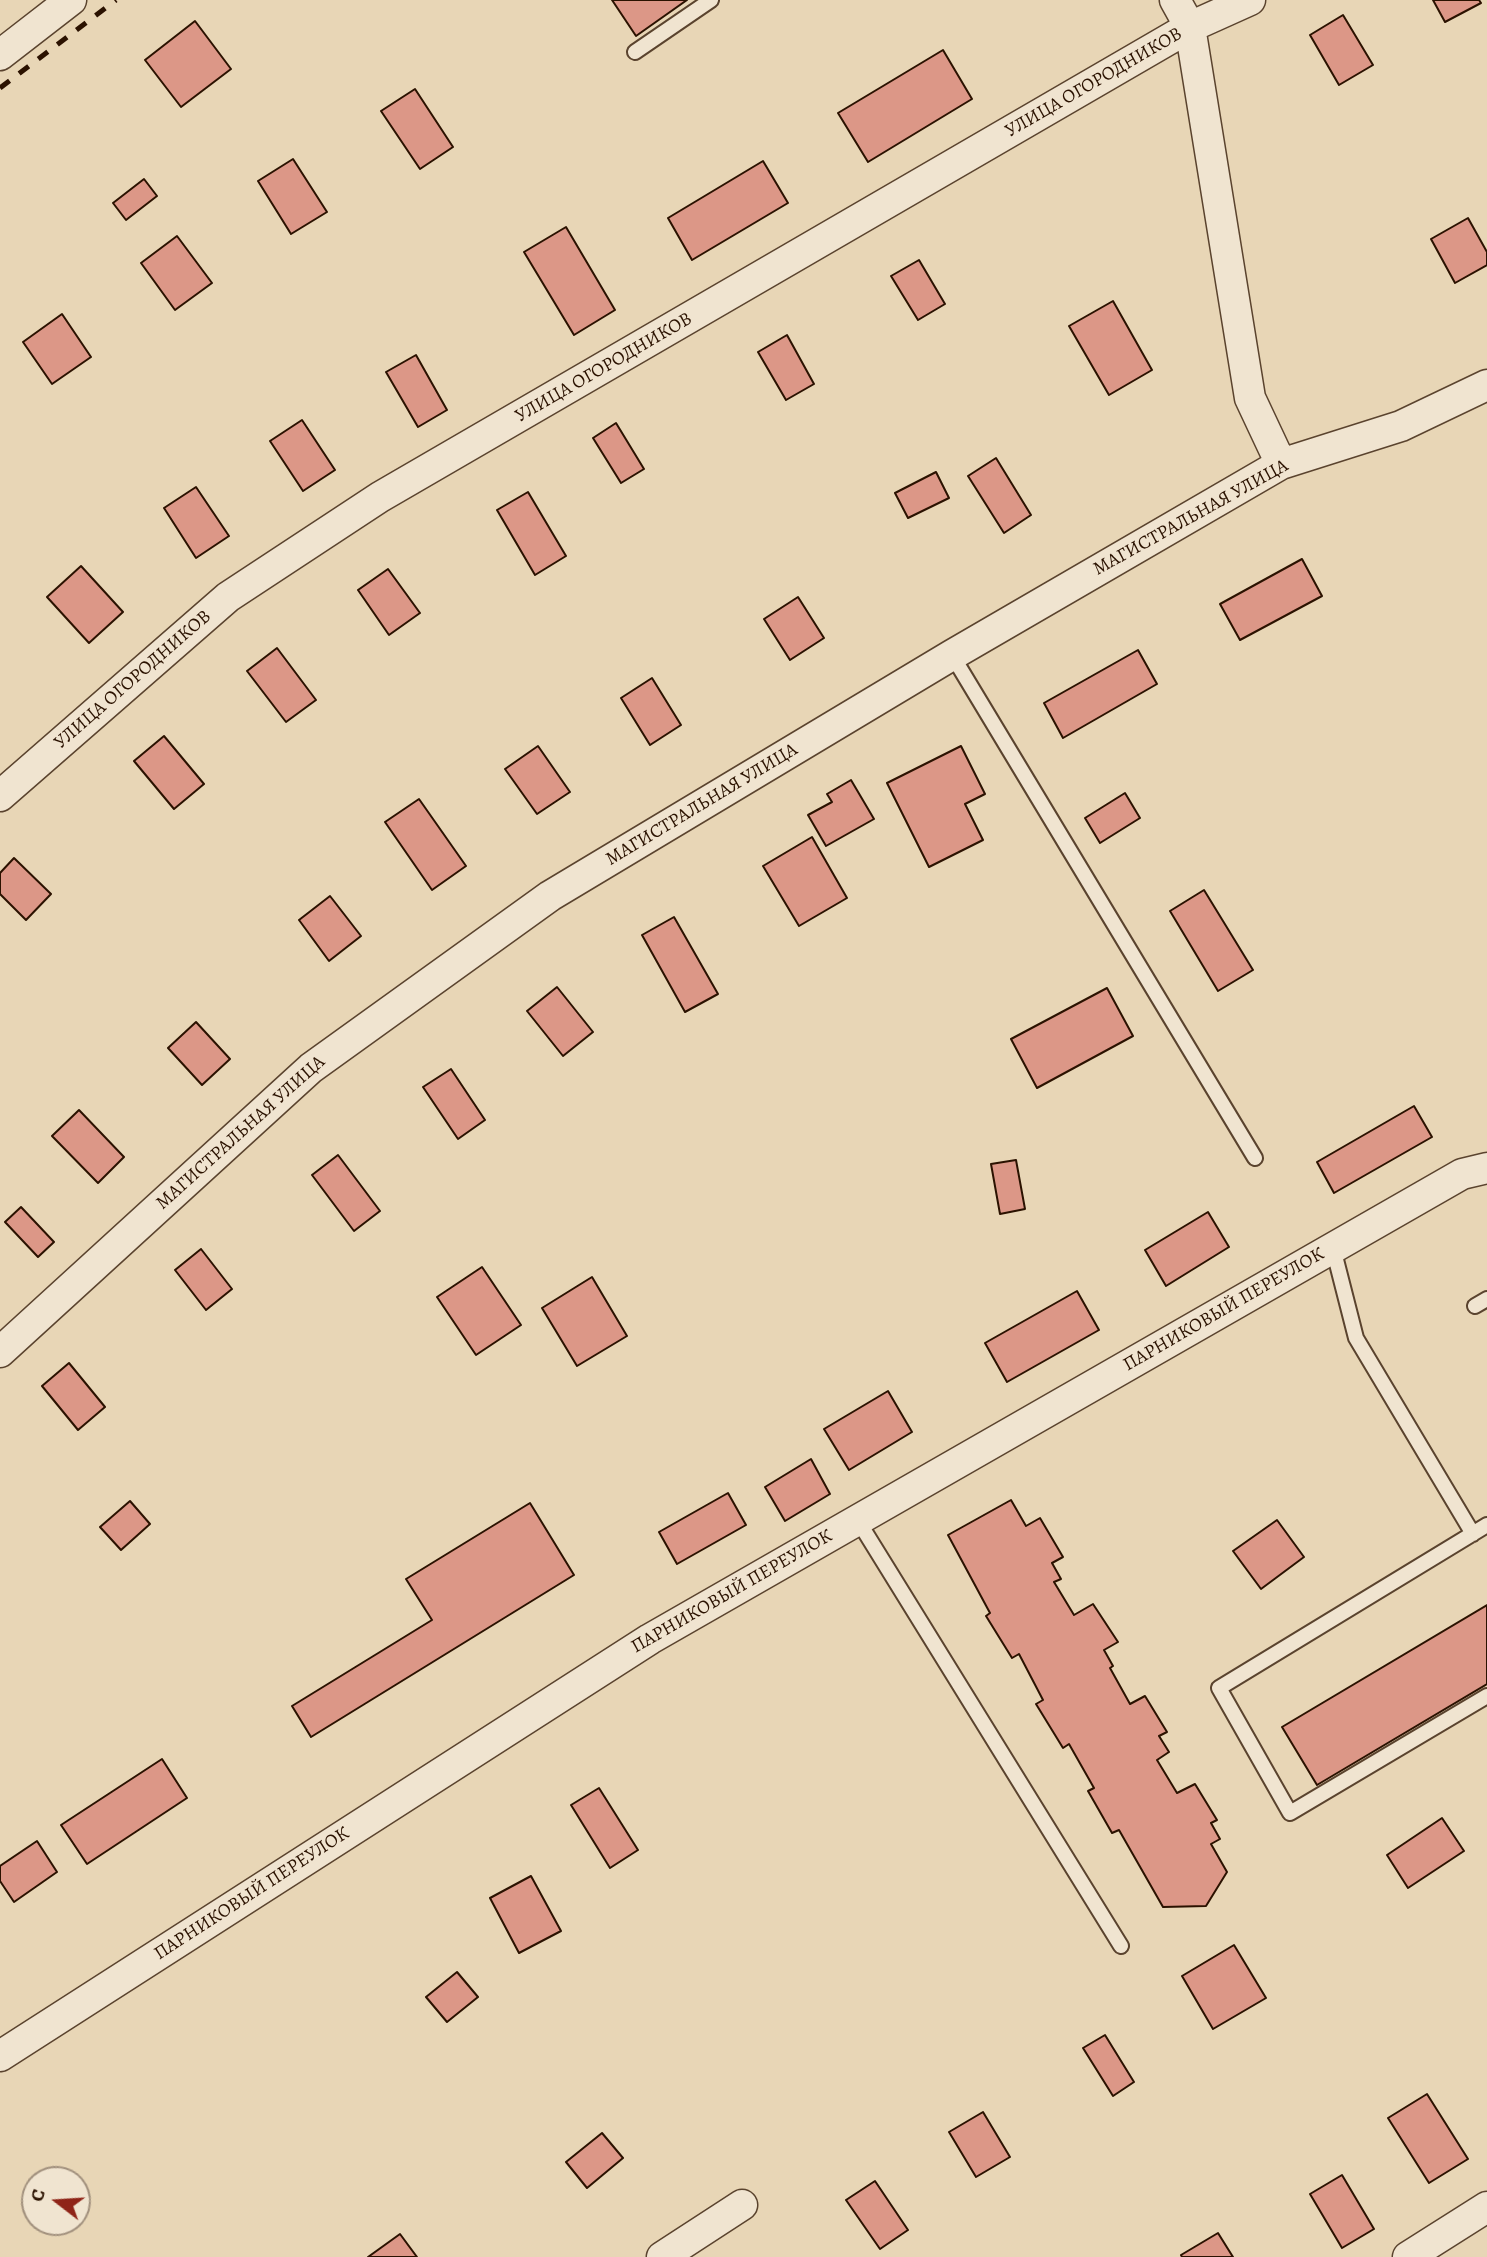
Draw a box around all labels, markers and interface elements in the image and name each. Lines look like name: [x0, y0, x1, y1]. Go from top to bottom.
street label: УЛИЦА ОГОРОДНИКОВ: [1002, 23, 1186, 143]
street label: УЛИЦА ОГОРОДНИКОВ: [512, 308, 696, 428]
street label: МАГИСТРАЛЬНАЯ УЛИЦА: [1089, 455, 1293, 581]
street label: УЛИЦА ОГОРОДНИКОВ: [50, 606, 216, 754]
street label: МАГИСТРАЛЬНАЯ УЛИЦА: [602, 739, 802, 871]
street label: МАГИСТРАЛЬНАЯ УЛИЦА: [152, 1051, 330, 1215]
street label: ПАРНИКОВЫЙ ПЕРЕУЛОК: [1120, 1243, 1328, 1377]
street label: ПАРНИКОВЫЙ ПЕРЕУЛОК: [628, 1525, 836, 1659]
street label: ПАРНИКОВЫЙ ПЕРЕУЛОК: [150, 1822, 354, 1966]
north arrow: [21, 2166, 91, 2236]
text: С: [24, 2186, 52, 2205]

